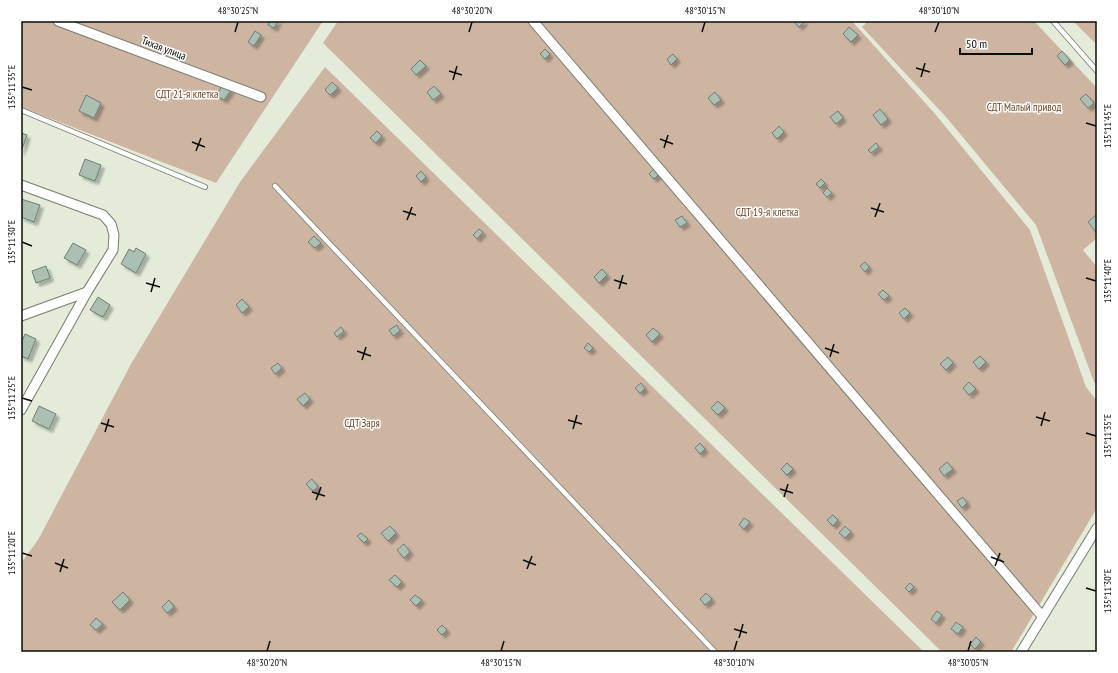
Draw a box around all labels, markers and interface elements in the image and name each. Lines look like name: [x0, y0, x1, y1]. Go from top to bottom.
text: 48°30'25"N: [218, 4, 258, 17]
text: 48°30'20"N: [452, 4, 492, 17]
text: 48°30'15"N: [685, 4, 725, 17]
text: 48°30'10"N: [919, 4, 959, 17]
scale bar: [960, 30, 1032, 56]
street label: Тихая улица: [140, 33, 188, 63]
text: 50 m: [966, 36, 987, 51]
text: 135°11'35"E: [5, 65, 18, 109]
park label: СДТ 21-я клетка: [156, 87, 218, 101]
park label: СДТ Малый привод: [987, 100, 1062, 114]
text: 135°11'45"E: [1101, 104, 1114, 148]
park label: СДТ 19-я клетка: [736, 205, 798, 219]
text: 135°11'30"E: [5, 220, 18, 264]
text: 135°11'40"E: [1101, 259, 1114, 303]
text: 135°11'25"E: [5, 376, 18, 420]
text: 135°11'35"E: [1101, 414, 1114, 458]
park label: СДТ Заря: [344, 416, 380, 430]
text: 135°11'20"E: [5, 531, 18, 575]
text: 135°11'30"E: [1101, 569, 1114, 613]
text: 48°30'20"N: [247, 656, 287, 669]
text: 48°30'15"N: [481, 656, 521, 669]
text: 48°30'10"N: [714, 656, 754, 669]
text: 48°30'05"N: [948, 656, 988, 669]

